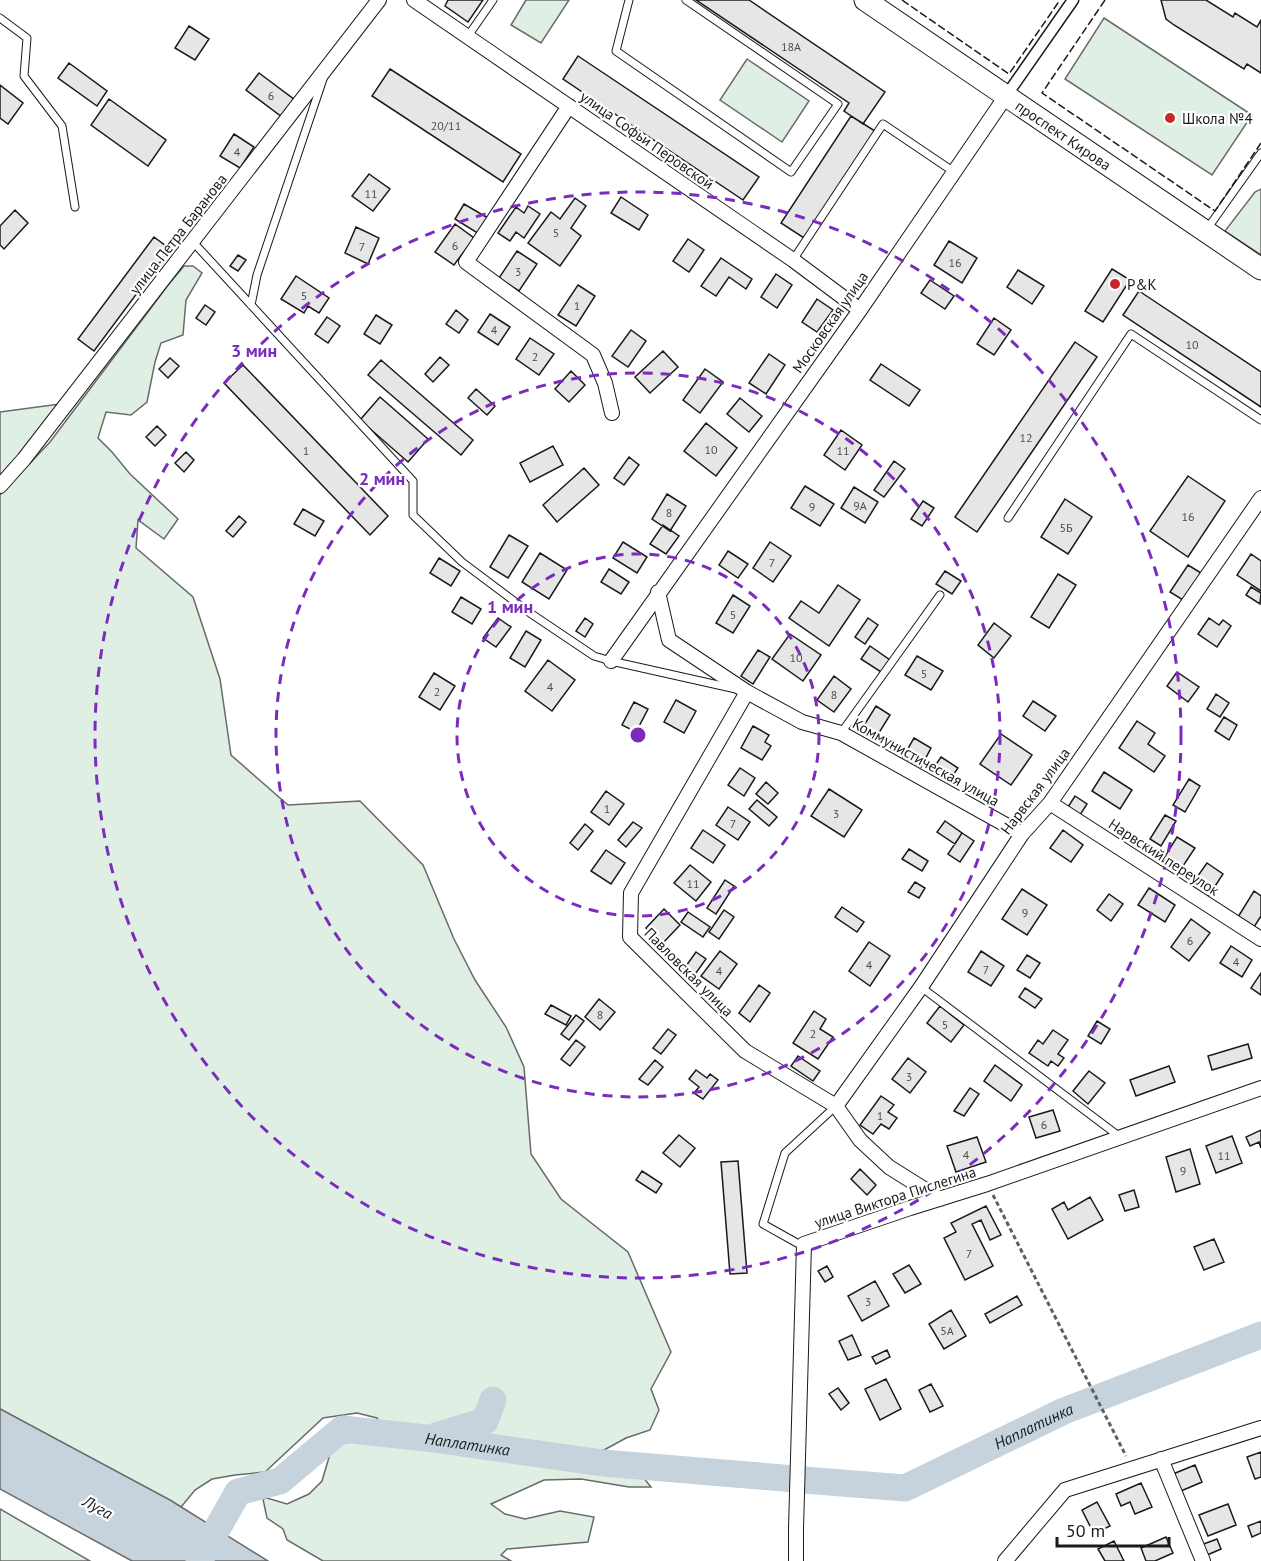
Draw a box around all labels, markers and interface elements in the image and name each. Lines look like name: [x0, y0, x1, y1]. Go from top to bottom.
house number: 18А: [781, 39, 801, 54]
street label: улица Софьи Перовской: [577, 87, 717, 193]
house number: 6: [268, 88, 274, 103]
street label: проспект Кирова: [1012, 96, 1115, 174]
place label: Школа №4: [1182, 109, 1253, 128]
marker: Школа №4: [1163, 111, 1177, 125]
house number: 20/11: [431, 118, 461, 133]
house number: 4: [234, 144, 241, 159]
street label: улица Петра Баранова: [125, 170, 231, 298]
house number: 11: [364, 186, 378, 201]
house number: 5: [553, 225, 559, 240]
house number: 6: [452, 238, 458, 253]
house number: 7: [359, 239, 365, 254]
house number: 16: [948, 255, 962, 270]
house number: 3: [515, 264, 521, 279]
street label: Московская улица: [788, 267, 872, 377]
place label: P&K: [1127, 275, 1157, 294]
marker: P&K: [1108, 277, 1122, 291]
house number: 5: [301, 288, 307, 303]
house number: 1: [574, 298, 580, 313]
house number: 4: [491, 322, 498, 337]
house number: 10: [1185, 337, 1199, 352]
text: 3 мин: [231, 339, 277, 362]
house number: 2: [532, 349, 538, 364]
house number: 12: [1019, 430, 1033, 445]
house number: 10: [704, 442, 718, 457]
house number: 1: [303, 443, 309, 458]
house number: 11: [836, 443, 850, 458]
text: 2 мин: [359, 467, 405, 490]
house number: 9А: [853, 498, 867, 513]
house number: 9: [809, 499, 815, 514]
house number: 8: [666, 505, 672, 520]
house number: 16: [1181, 509, 1195, 524]
house number: 5Б: [1059, 520, 1073, 535]
house number: 7: [769, 555, 775, 570]
text: 1 мин: [487, 595, 533, 618]
house number: 5: [730, 607, 736, 622]
house number: 10: [789, 650, 803, 665]
house number: 5: [921, 666, 927, 681]
house number: 4: [547, 679, 554, 694]
house number: 2: [434, 684, 440, 699]
house number: 8: [831, 687, 837, 702]
street label: Коммунистическая улица: [849, 714, 1003, 810]
centre of rings: [628, 725, 648, 745]
street label: Нарвская улица: [996, 744, 1074, 838]
house number: 1: [604, 801, 610, 816]
house number: 3: [833, 806, 839, 821]
street label: Нарвский переулок: [1105, 814, 1224, 900]
house number: 7: [730, 816, 736, 831]
house number: 11: [686, 876, 700, 891]
house number: 9: [1022, 905, 1028, 920]
street label: Павловская улица: [640, 923, 738, 1021]
house number: 6: [1187, 933, 1193, 948]
house number: 4: [1233, 954, 1240, 969]
house number: 4: [866, 957, 873, 972]
house number: 7: [983, 962, 989, 977]
house number: 4: [716, 963, 723, 978]
house number: 8: [597, 1007, 603, 1022]
house number: 5: [942, 1017, 948, 1032]
house number: 2: [810, 1026, 816, 1041]
house number: 3: [906, 1069, 912, 1084]
house number: 1: [877, 1108, 883, 1123]
house number: 6: [1041, 1117, 1047, 1132]
house number: 4: [963, 1147, 970, 1162]
house number: 11: [1217, 1148, 1231, 1163]
street label: улица Виктора Пислегина: [812, 1162, 978, 1232]
house number: 9: [1180, 1163, 1186, 1178]
house number: 7: [966, 1246, 972, 1261]
house number: 3: [865, 1294, 871, 1309]
house number: 5А: [940, 1323, 954, 1338]
water label: Наплатинка: [991, 1398, 1076, 1453]
water label: Наплатинка: [424, 1428, 511, 1460]
water label: Луга: [79, 1490, 117, 1523]
scale bar: [1057, 1510, 1170, 1548]
text: 50 m: [1066, 1519, 1105, 1542]

